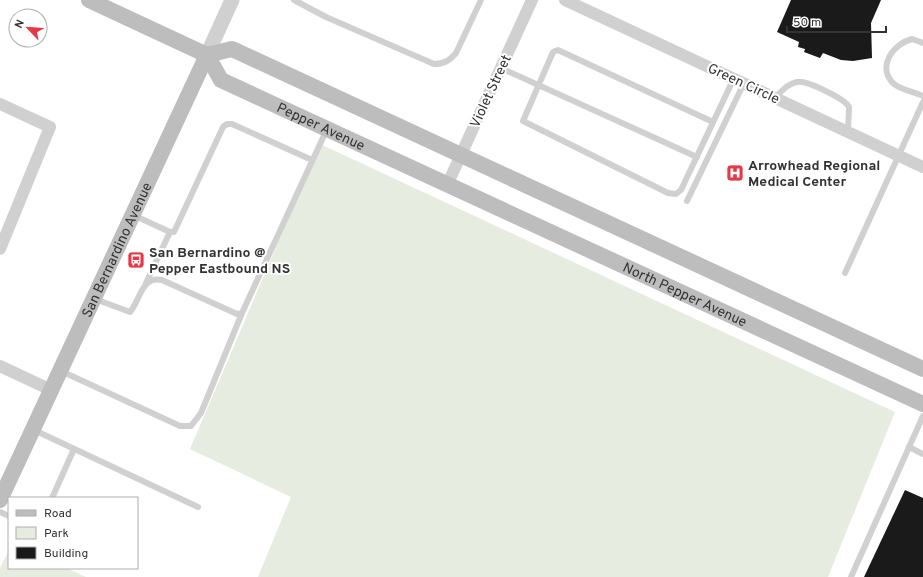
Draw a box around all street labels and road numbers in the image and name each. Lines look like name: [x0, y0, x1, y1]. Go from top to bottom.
street label: Violet Street: [467, 52, 516, 131]
street label: Green Circle: [705, 60, 782, 108]
street label: Pepper Avenue: [274, 100, 367, 155]
street label: San Bernardino Avenue: [79, 180, 156, 321]
street label: North Pepper Avenue: [620, 260, 749, 332]

